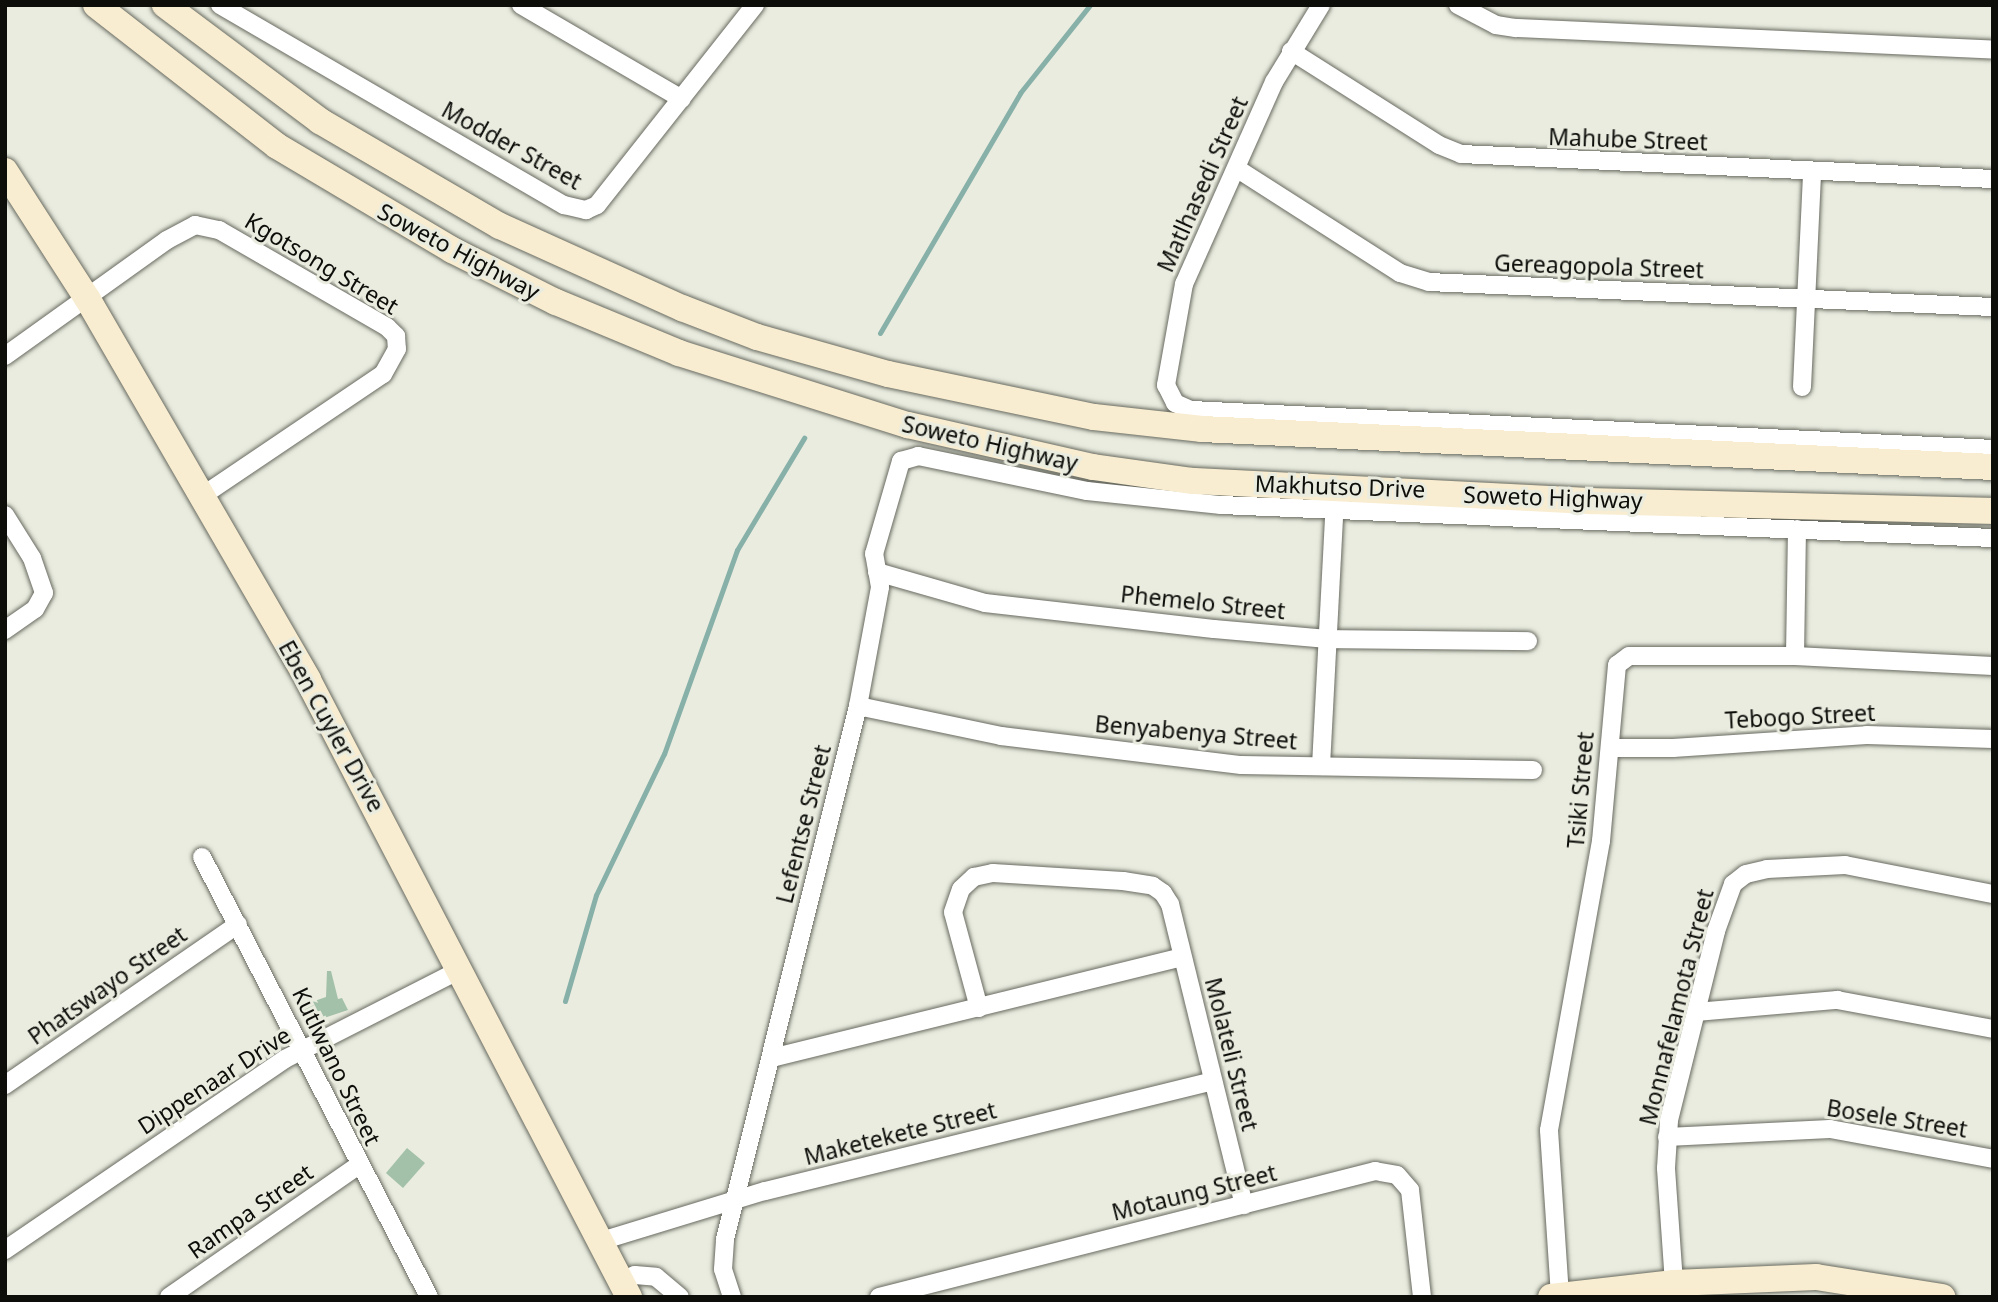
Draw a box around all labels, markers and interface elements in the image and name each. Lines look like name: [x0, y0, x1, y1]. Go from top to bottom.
street label: Matlhasedi Street: [1151, 92, 1253, 276]
street label: Modder Street: [437, 95, 587, 195]
street label: Mahube Street: [1548, 122, 1708, 156]
street label: Soweto Highway: [373, 197, 545, 305]
street label: Kgotsong Street: [240, 206, 404, 320]
street label: Gereagopola Street: [1494, 249, 1704, 283]
street label: Soweto Highway: [900, 409, 1080, 477]
street label: Makhutso Drive: [1254, 469, 1426, 503]
street label: Soweto Highway: [1463, 480, 1643, 514]
street label: Phemelo Street: [1119, 580, 1287, 624]
street label: Eben Cuyler Drive: [273, 635, 391, 817]
street label: Tebogo Street: [1724, 698, 1876, 734]
street label: Benyabenya Street: [1094, 709, 1298, 755]
street label: Tsiki Street: [1561, 731, 1599, 849]
street label: Lefentse Street: [770, 742, 836, 906]
street label: Monnafelamota Street: [1633, 886, 1719, 1128]
street label: Phatswayo Street: [22, 920, 192, 1050]
street label: Molateli Street: [1200, 975, 1264, 1133]
street label: Kutlwano Street: [287, 983, 387, 1149]
street label: Dippenaar Drive: [133, 1020, 295, 1140]
street label: Bosele Street: [1825, 1093, 1969, 1143]
street label: Maketekete Street: [801, 1096, 999, 1170]
street label: Rampa Street: [182, 1158, 318, 1264]
street label: Motaung Street: [1109, 1158, 1279, 1226]

